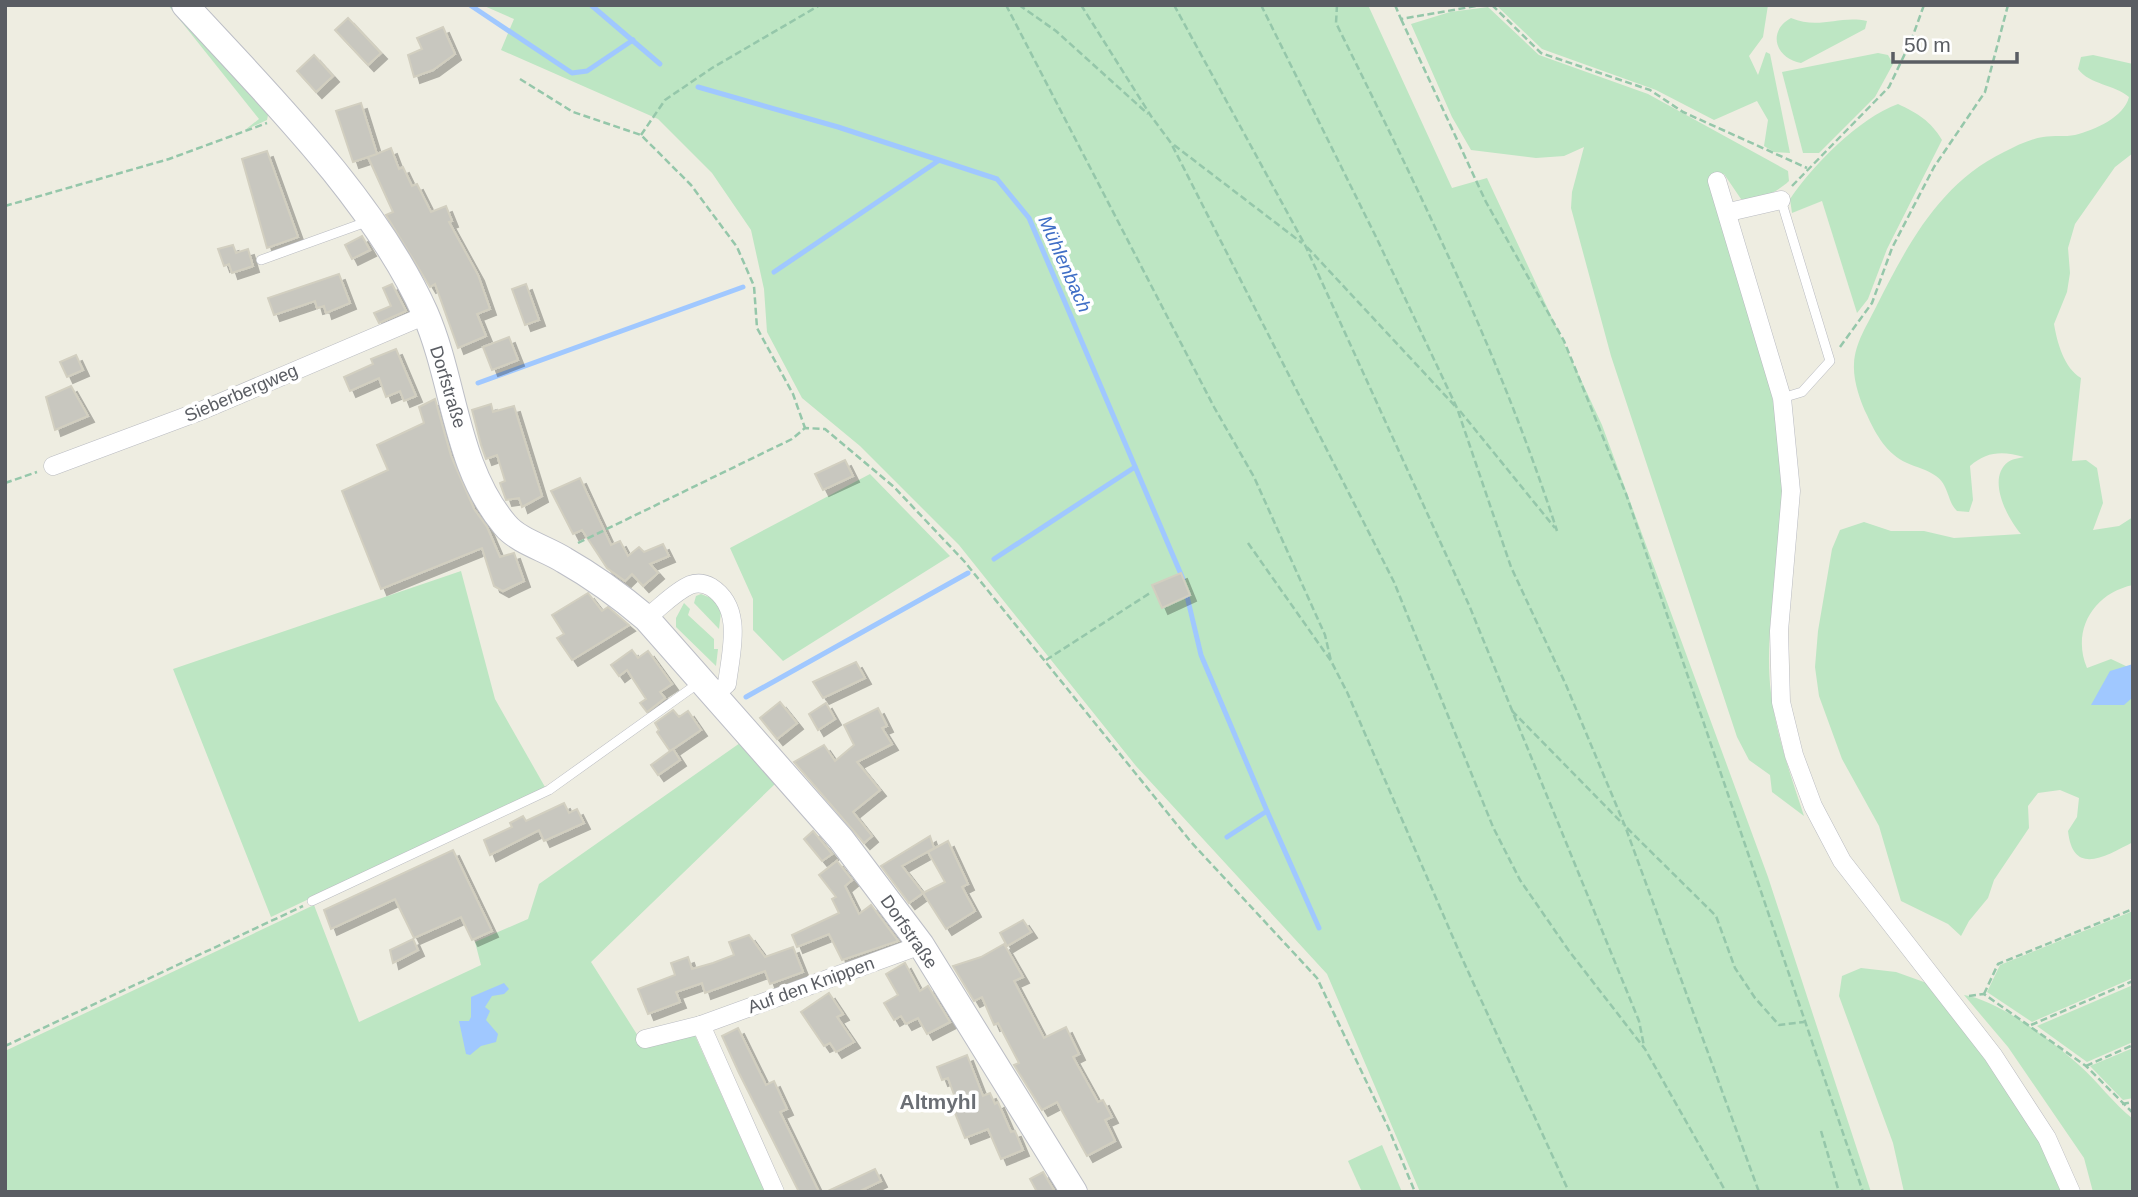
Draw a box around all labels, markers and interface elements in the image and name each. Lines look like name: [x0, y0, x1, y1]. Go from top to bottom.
scale bar: [1893, 21, 2017, 65]
text: 50 m: [1904, 33, 1951, 56]
water label: Mühlenbach: [1034, 212, 1096, 316]
street label: Dorfstraße: [426, 343, 470, 431]
street label: Sieberbergweg: [181, 360, 301, 426]
street label: Dorfstraße: [876, 891, 942, 973]
street label: Auf den Knippen: [745, 953, 877, 1017]
district label: Altmyhl: [899, 1090, 977, 1113]

